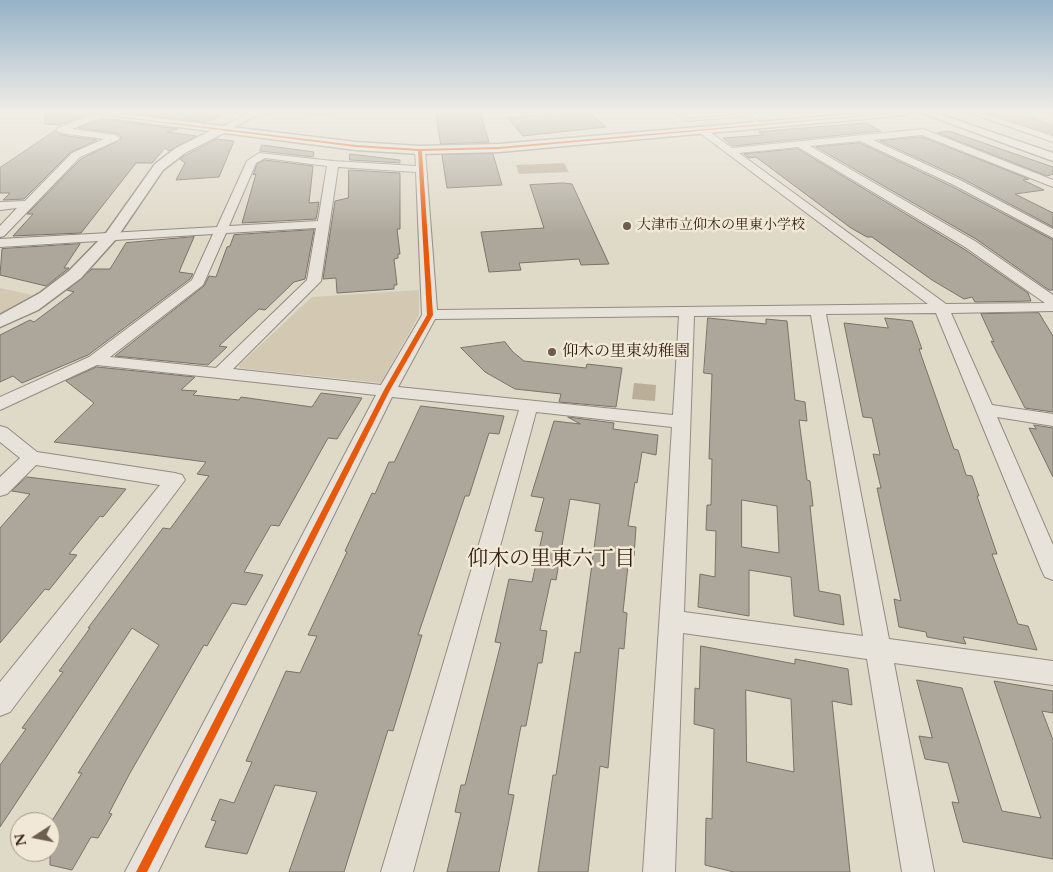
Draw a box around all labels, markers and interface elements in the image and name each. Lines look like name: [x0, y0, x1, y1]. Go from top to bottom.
place label: 大津市立仰木の里東小学校: [637, 218, 805, 234]
marker: 大津市立仰木の里東小学校: [621, 220, 633, 232]
place label: 仰木の里東幼稚園: [562, 342, 690, 362]
marker: 仰木の里東幼稚園: [546, 346, 558, 358]
district label: 仰木の里東六丁目: [467, 547, 635, 573]
north arrow: [10, 812, 60, 862]
text: N: [10, 832, 31, 848]

